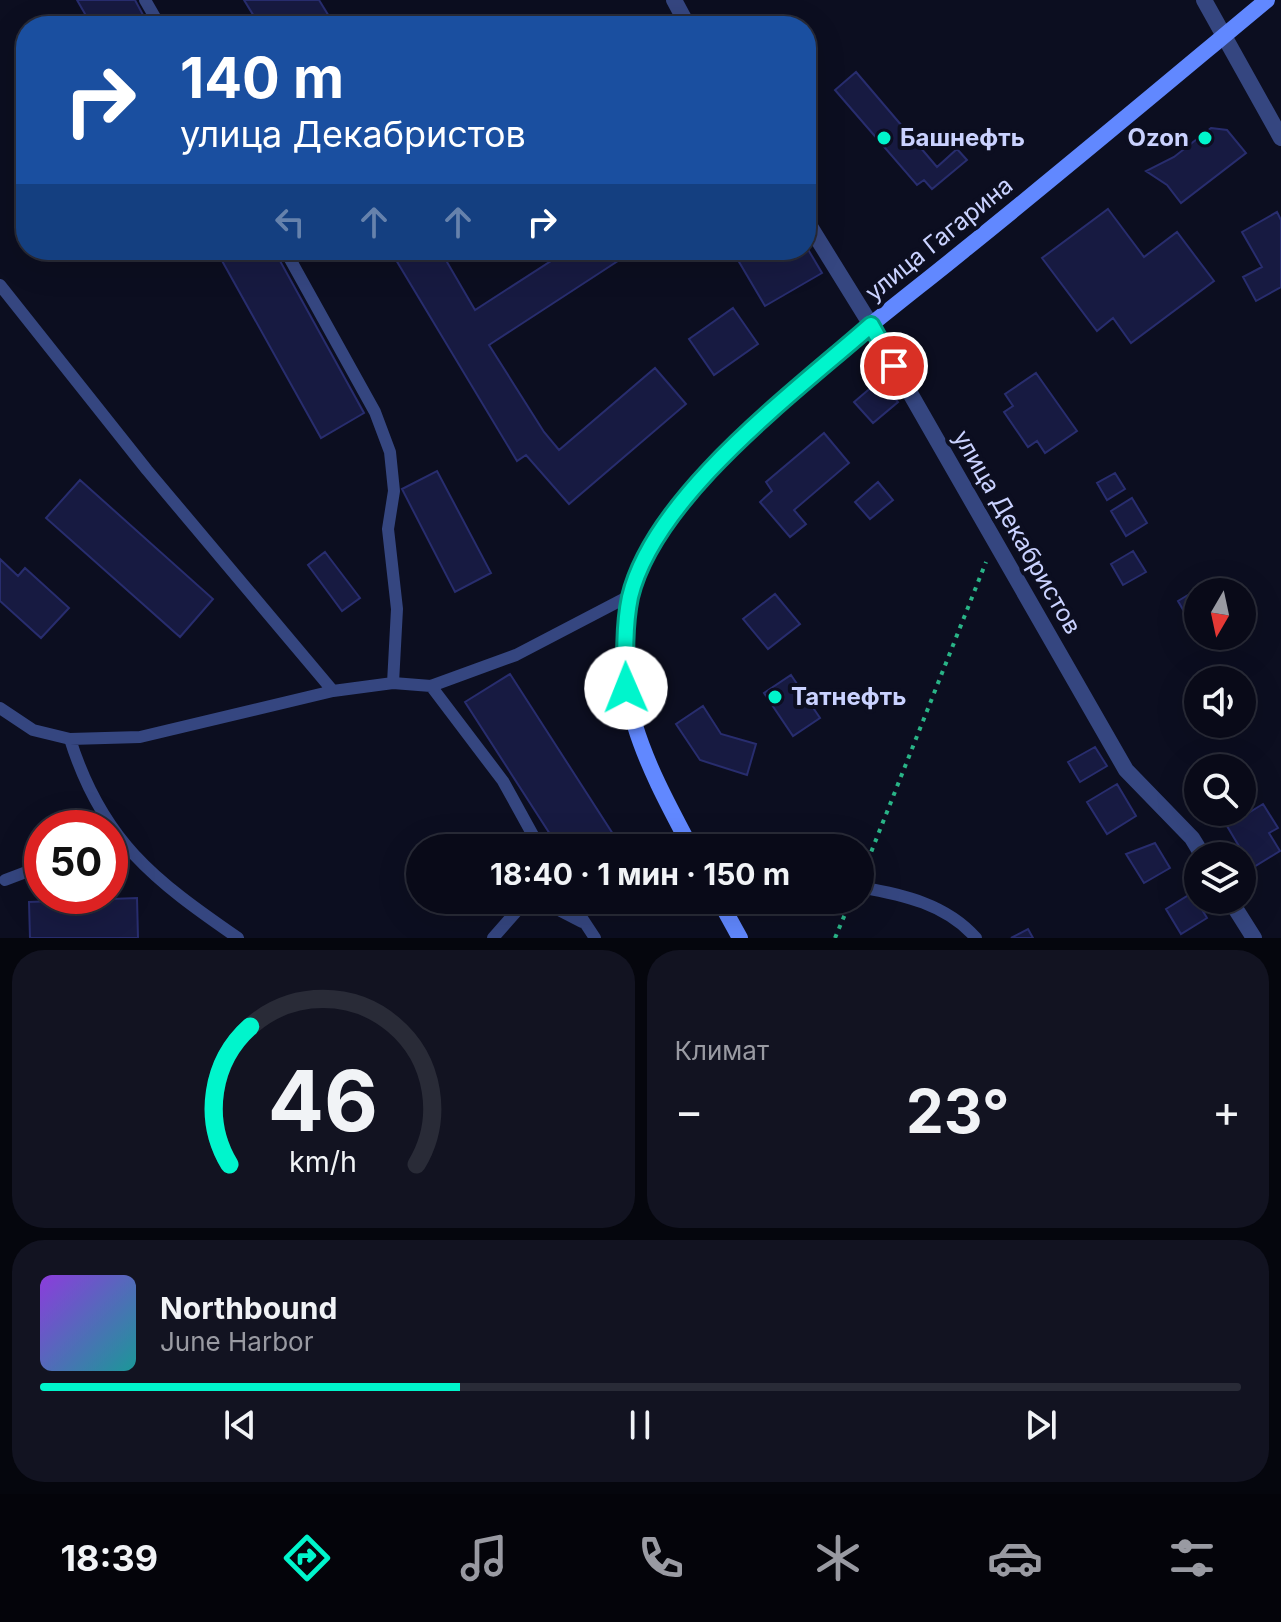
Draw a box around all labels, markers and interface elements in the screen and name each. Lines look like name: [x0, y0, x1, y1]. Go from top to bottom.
text: 140 m: [180, 44, 344, 112]
icon: right: [48, 48, 152, 152]
text: улица Декабристов: [180, 112, 526, 156]
place label: Башнефть: [900, 123, 1025, 152]
place label: Ozon: [1128, 123, 1189, 152]
marker: Башнефть: [875, 129, 893, 147]
marker: Ozon: [1196, 129, 1214, 147]
street label: улица Гагарина: [859, 170, 1018, 307]
icon: left: [268, 200, 312, 244]
icon: ahead: [352, 200, 396, 244]
icon: ahead: [436, 200, 480, 244]
icon: right: [520, 200, 564, 244]
pin: [860, 332, 928, 400]
icon: arrive: [872, 344, 916, 388]
street label: улица Декабристов: [947, 425, 1088, 639]
north arrow: [1184, 578, 1256, 650]
map controls: [1184, 578, 1256, 914]
position arrow: [584, 646, 668, 730]
button: sound: [1184, 666, 1256, 738]
place label: Татнефть: [791, 682, 906, 711]
marker: Татнефть: [766, 688, 784, 706]
button: search: [1184, 754, 1256, 826]
speed limit sign: 50: [24, 810, 128, 914]
button: layers: [1184, 842, 1256, 914]
text: 18:40 · 1 мин · 150 m: [490, 856, 790, 892]
text: Климат: [675, 1035, 769, 1066]
text: 46: [268, 1050, 378, 1151]
text: 23°: [906, 1075, 1010, 1147]
text: −: [675, 1084, 704, 1138]
text: +: [1212, 1084, 1241, 1138]
text: km/h: [289, 1144, 357, 1179]
text: Northbound: [160, 1290, 337, 1326]
text: June Harbor: [160, 1326, 313, 1357]
icon: previous: [218, 1403, 262, 1447]
icon: pause: [618, 1403, 662, 1447]
icon: next: [1019, 1403, 1063, 1447]
icon: directions: [279, 1530, 335, 1586]
icon: music: [456, 1530, 512, 1586]
icon: phone: [633, 1530, 689, 1586]
icon: climate: [810, 1530, 866, 1586]
icon: car: [987, 1530, 1043, 1586]
icon: filters: [1164, 1530, 1220, 1586]
text: 18:39: [61, 1536, 158, 1580]

